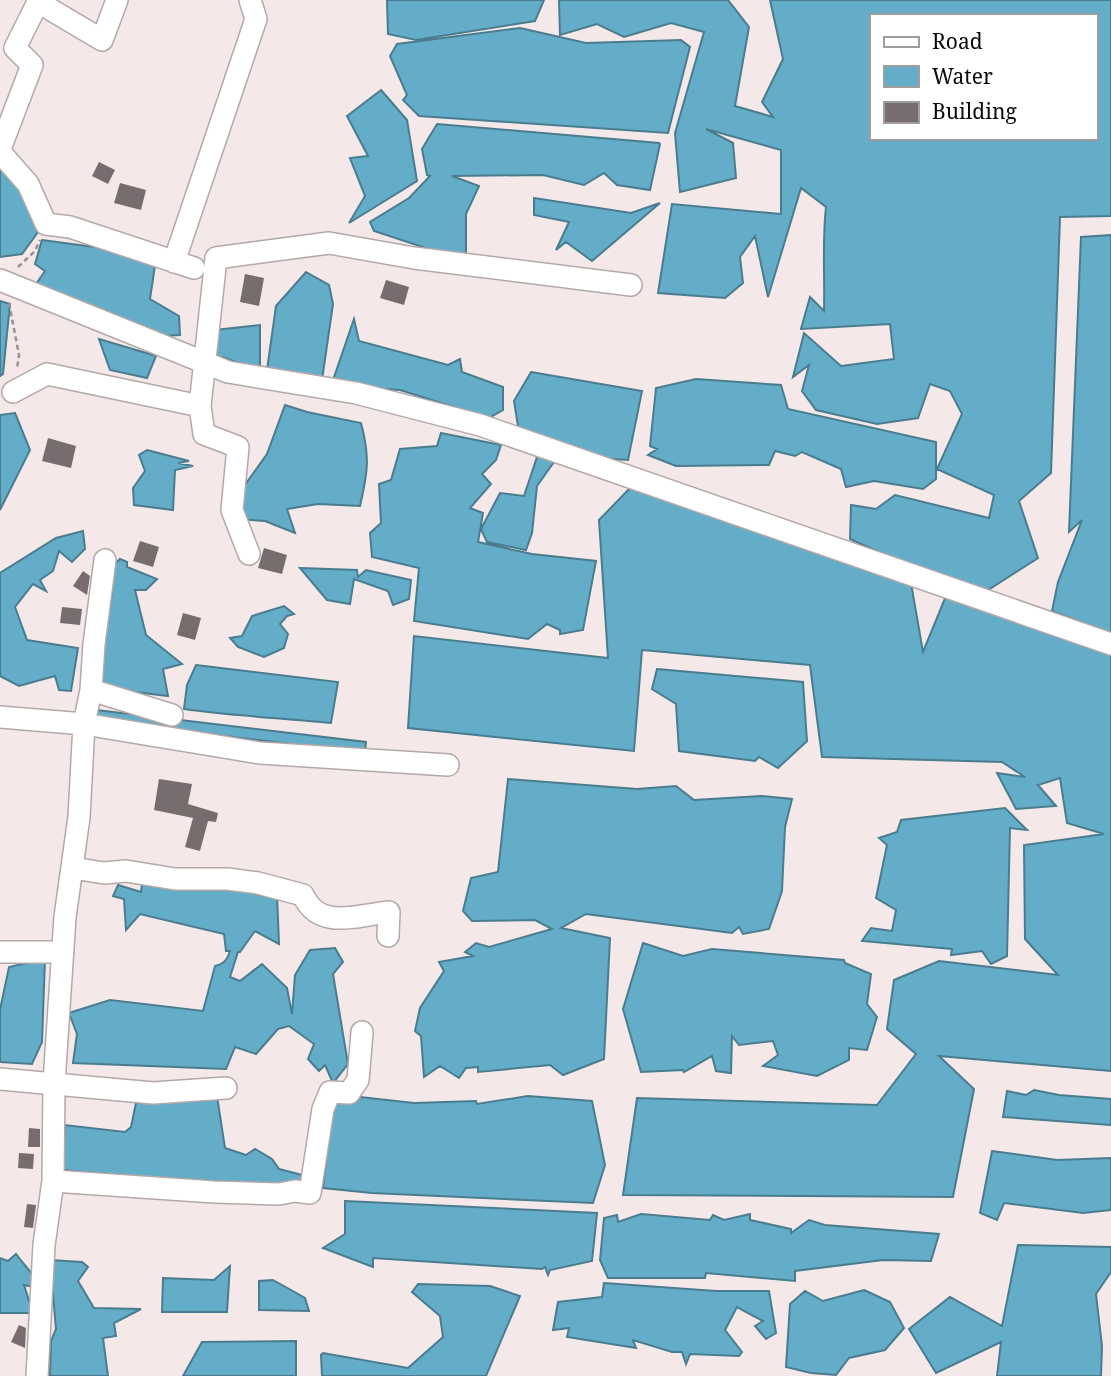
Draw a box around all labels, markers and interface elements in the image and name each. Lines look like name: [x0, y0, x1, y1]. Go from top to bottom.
legend: [870, 14, 1097, 140]
text: Road: [932, 27, 983, 55]
text: Water: [932, 62, 993, 90]
text: Building: [932, 97, 1017, 125]

